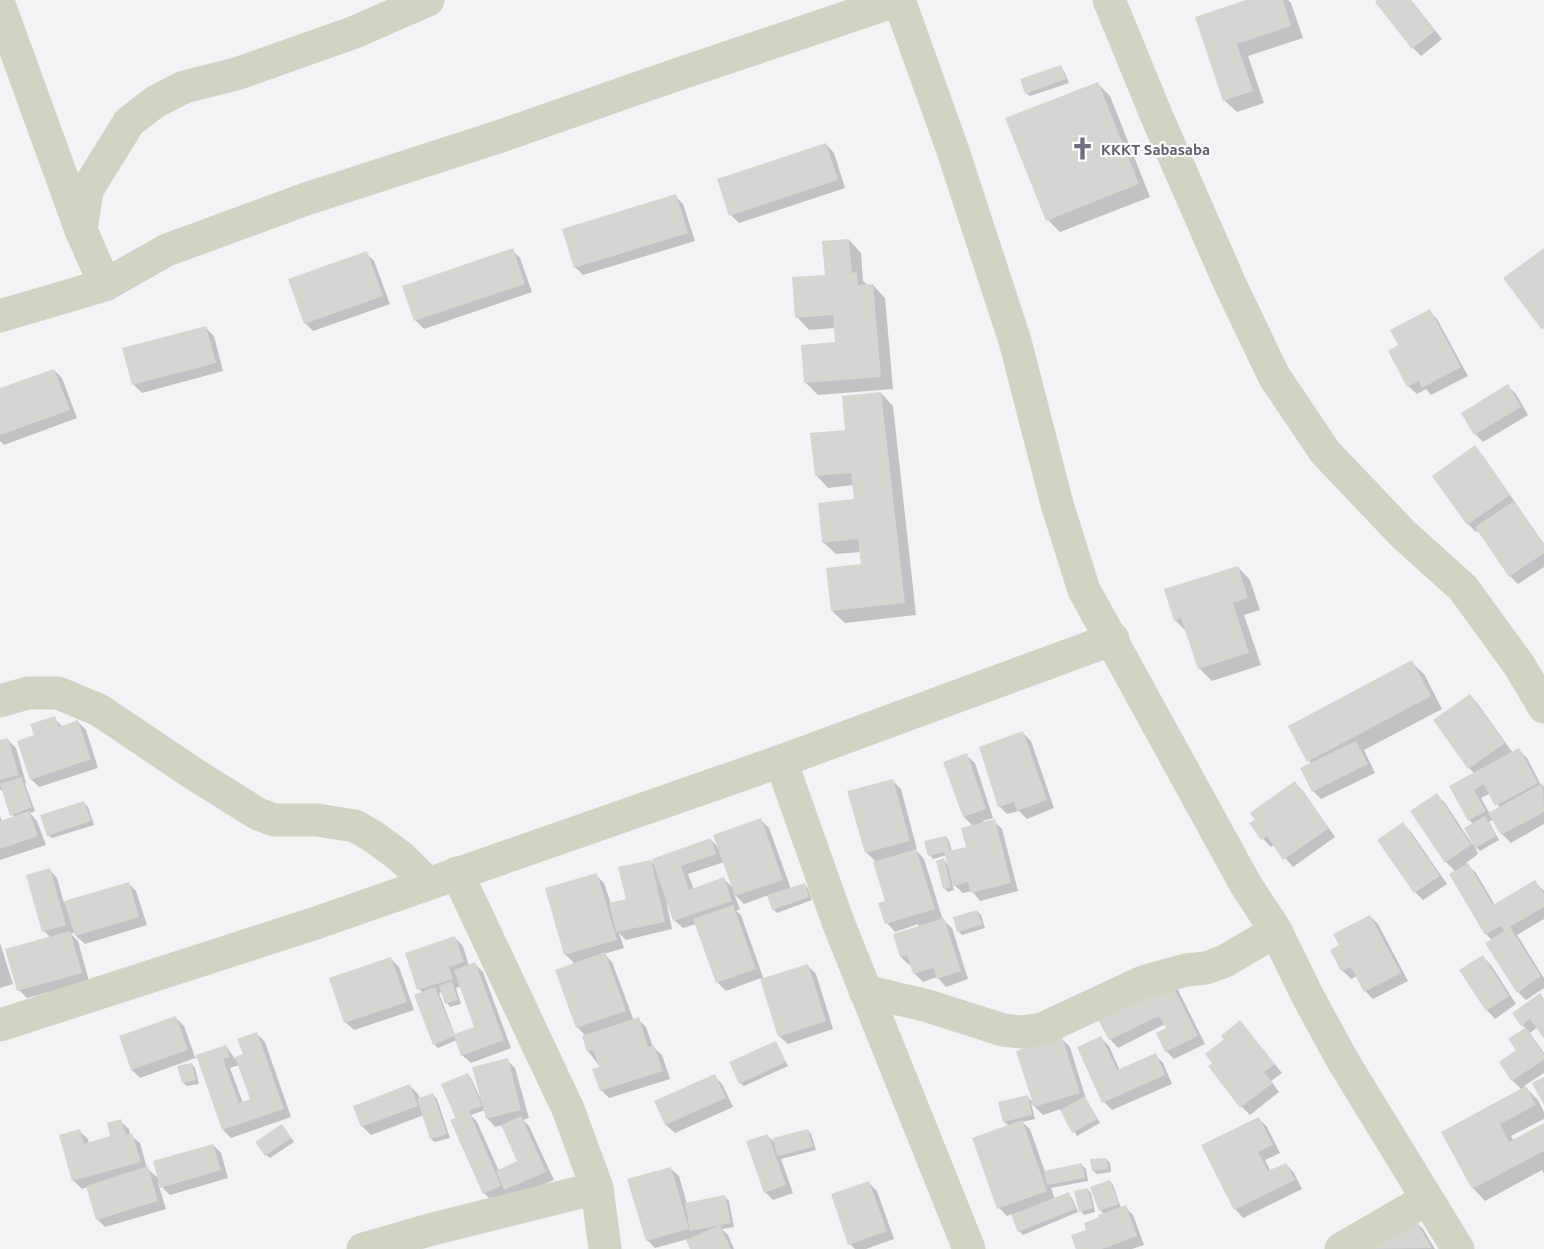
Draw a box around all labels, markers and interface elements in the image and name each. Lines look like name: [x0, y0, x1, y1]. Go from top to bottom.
church icon: KKKT Sabasaba: [1070, 136, 1096, 162]
place label: KKKT Sabasaba: [1101, 141, 1210, 158]

